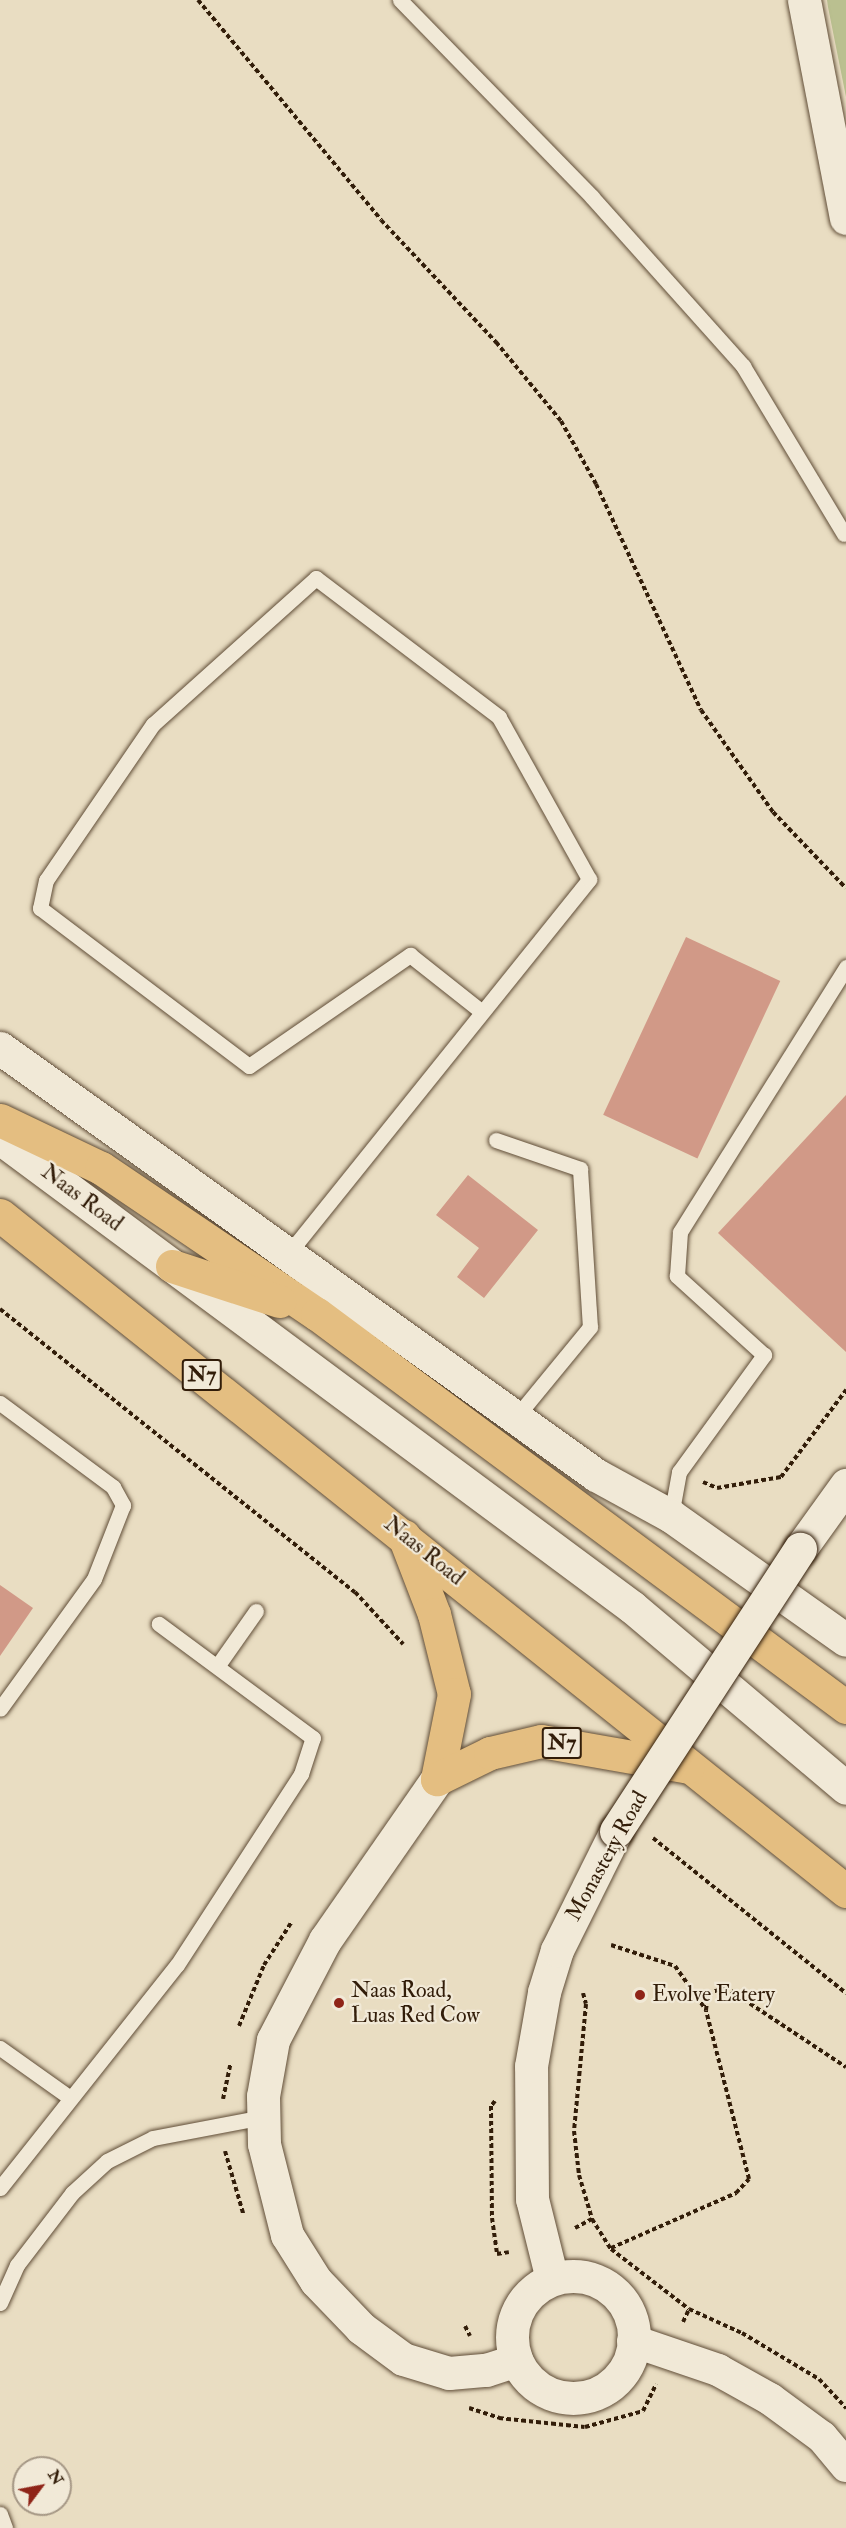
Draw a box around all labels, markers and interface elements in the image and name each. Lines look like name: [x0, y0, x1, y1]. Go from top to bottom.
street label: Naas Road: [36, 1159, 128, 1237]
road number: N7: [181, 1357, 223, 1393]
street label: Naas Road: [379, 1511, 469, 1591]
road number: N7: [541, 1725, 583, 1761]
street label: Monastery Road: [560, 1787, 654, 1925]
place label: Naas Road, Luas Red Cow: [351, 1977, 480, 2029]
place label: Evolve Eatery: [652, 1982, 775, 2008]
marker: Evolve Eatery: [633, 1988, 647, 2002]
marker: Naas Road, Luas Red Cow: [332, 1996, 346, 2010]
north arrow: [12, 2456, 72, 2516]
text: N: [43, 2466, 68, 2489]

